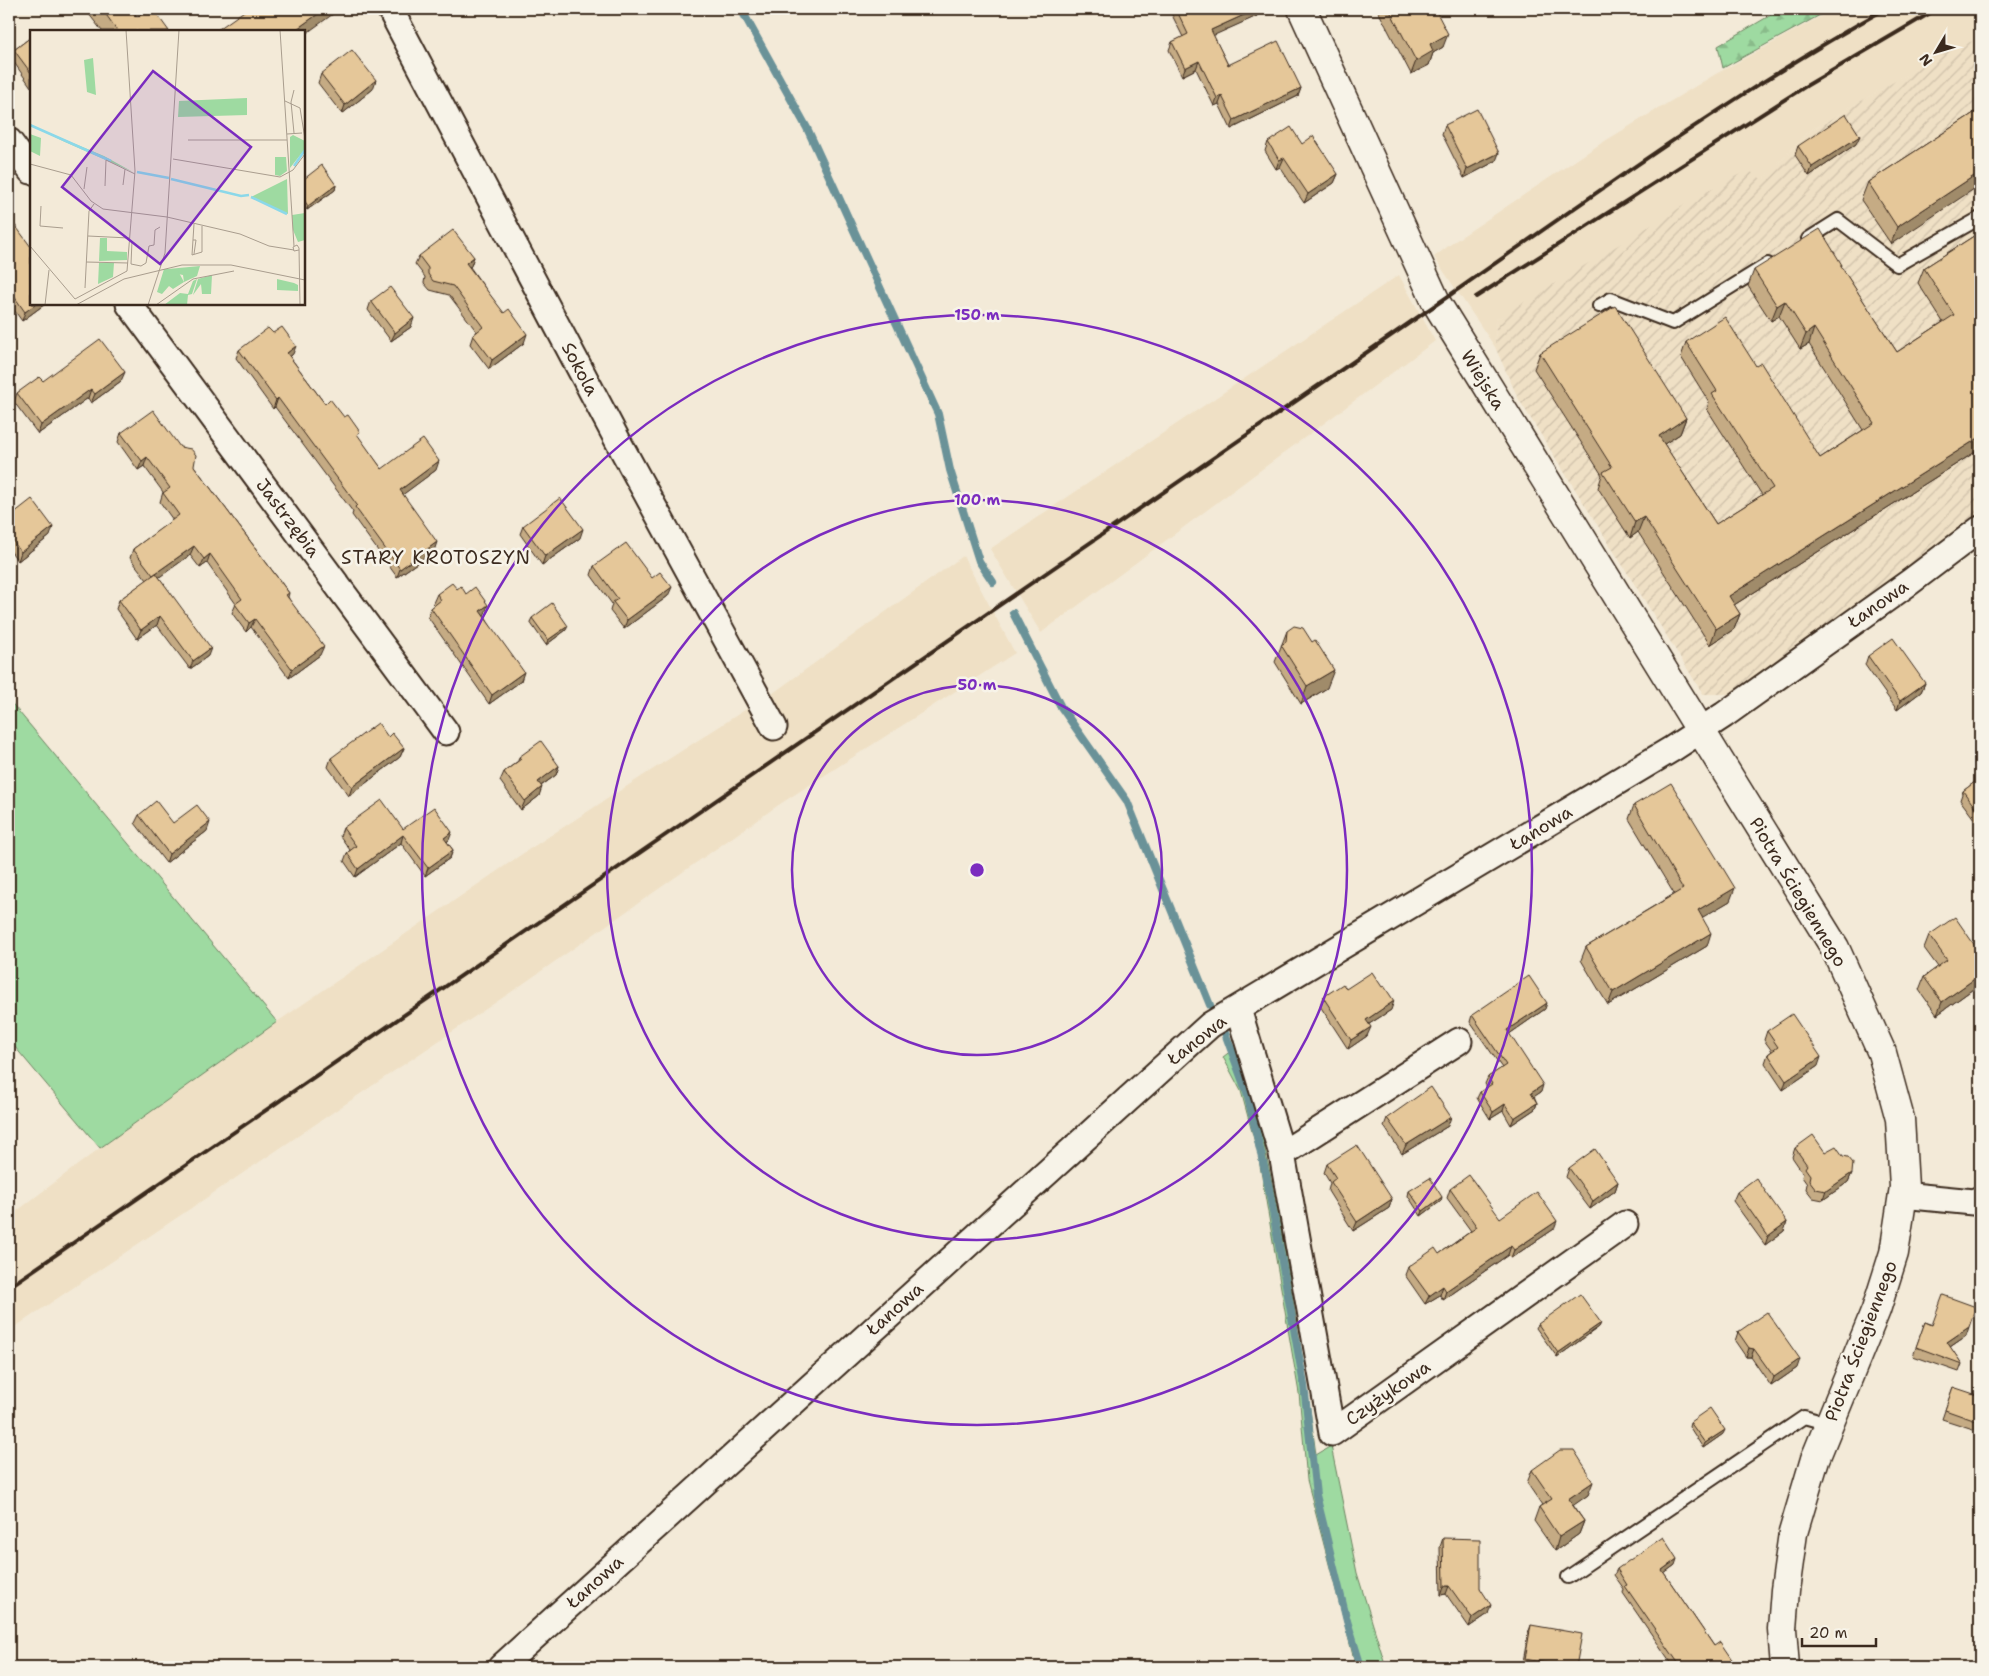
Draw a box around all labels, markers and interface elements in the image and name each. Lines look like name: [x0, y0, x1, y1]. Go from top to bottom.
north arrow: [1912, 28, 1962, 78]
inset map: [30, 30, 305, 305]
text: N: [1915, 50, 1936, 70]
text: 150 m: [954, 305, 1000, 325]
street label: Sokola: [556, 338, 604, 400]
street label: Wiejska: [1455, 346, 1511, 414]
street label: Jastrzębia: [251, 474, 325, 562]
text: 100 m: [954, 490, 1000, 510]
district label: STARY KROTOSZYN: [341, 545, 531, 570]
street label: Łanowa: [1842, 574, 1913, 634]
text: 50 m: [958, 675, 997, 695]
street label: Łanowa: [1504, 800, 1577, 857]
street label: Piotra Ściegiennego: [1744, 813, 1852, 971]
centre of rings: [968, 861, 986, 879]
street label: Łanowa: [1162, 1009, 1232, 1071]
street label: Piotra Ściegiennego: [1819, 1257, 1903, 1425]
street label: Łanowa: [861, 1277, 929, 1342]
street label: Czyżykowa: [1341, 1355, 1435, 1431]
street label: Łanowa: [561, 1550, 629, 1615]
scale bar: [1802, 1616, 1875, 1648]
text: 20 m: [1809, 1623, 1848, 1643]

